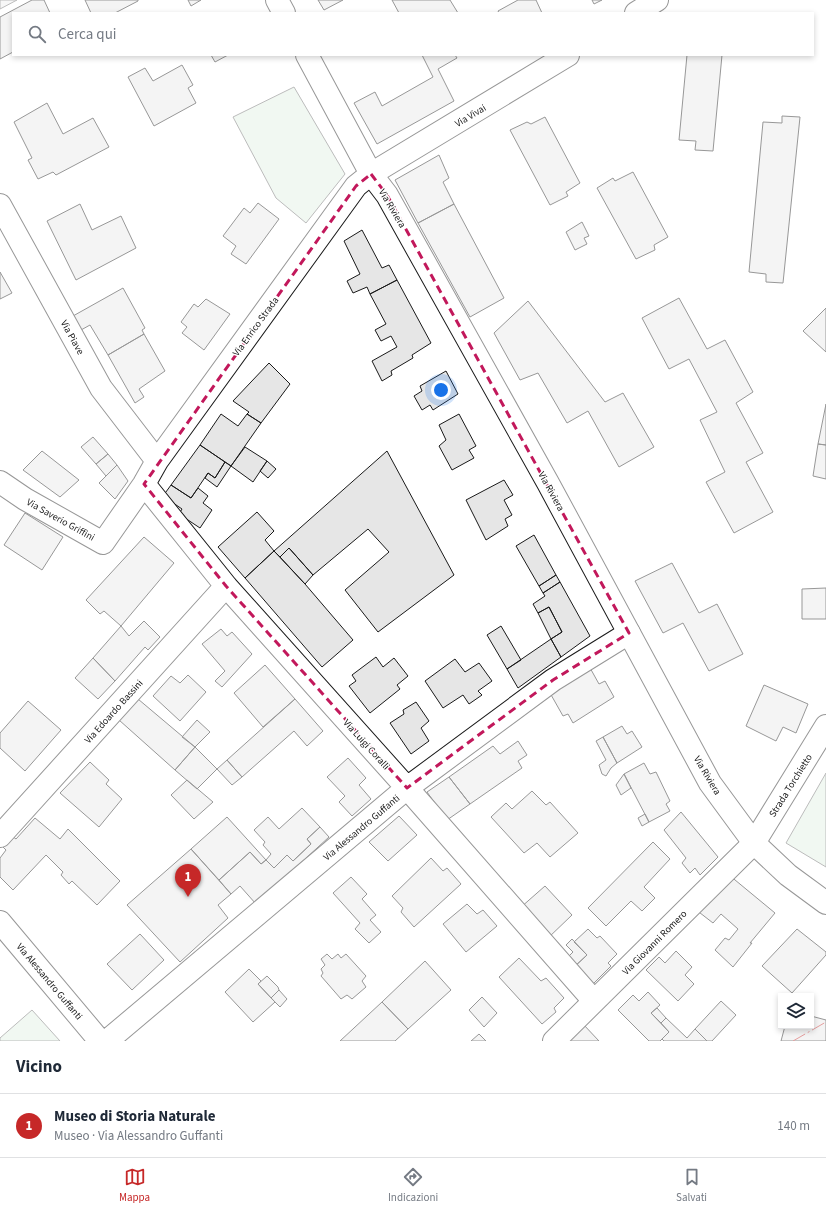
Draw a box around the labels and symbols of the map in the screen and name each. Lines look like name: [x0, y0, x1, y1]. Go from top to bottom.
street label: Via Vivai: [452, 101, 489, 131]
street label: Via Riviera: [375, 186, 409, 231]
street label: Via Enrico Strada: [229, 294, 282, 359]
street label: Via Piave: [57, 318, 87, 357]
your location: [431, 380, 451, 400]
street label: Via Riviera: [535, 469, 568, 514]
street label: Via Saverio Griffini: [24, 495, 97, 544]
street label: Via Edoardo Bassini: [81, 677, 146, 747]
street label: Via Luigi Coralli: [340, 716, 393, 773]
street label: Strada Torchietto: [766, 751, 816, 820]
street label: Via Riviera: [690, 753, 724, 798]
street label: Via Alessandro Guffanti: [320, 791, 403, 864]
pin: 1: [175, 864, 201, 897]
street label: Via Giovanni Romero: [619, 907, 690, 978]
street label: Via Alessandro Guffanti: [13, 940, 86, 1023]

